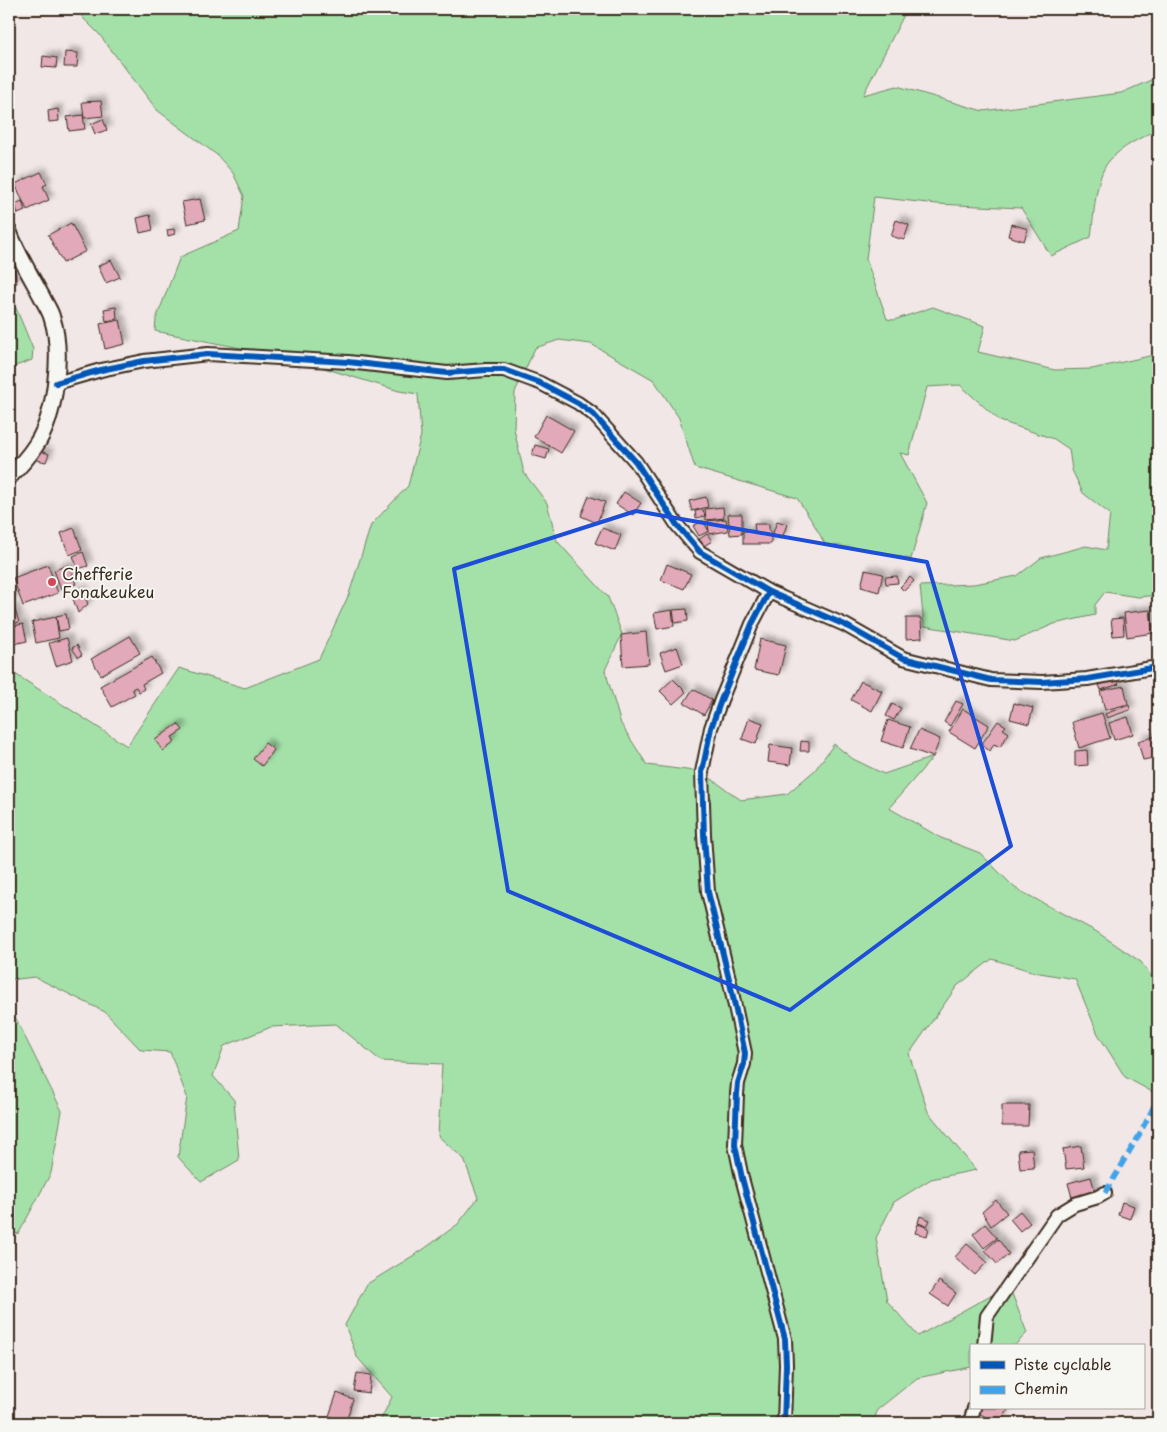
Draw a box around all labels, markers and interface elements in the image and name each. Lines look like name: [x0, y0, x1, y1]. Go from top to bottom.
place label: Chefferie Fonakeukeu: [62, 561, 154, 603]
marker: Chefferie Fonakeukeu: [46, 576, 58, 588]
legend: [970, 1344, 1144, 1410]
text: Piste cyclable: [1014, 1352, 1111, 1375]
text: Chemin: [1014, 1376, 1068, 1399]

